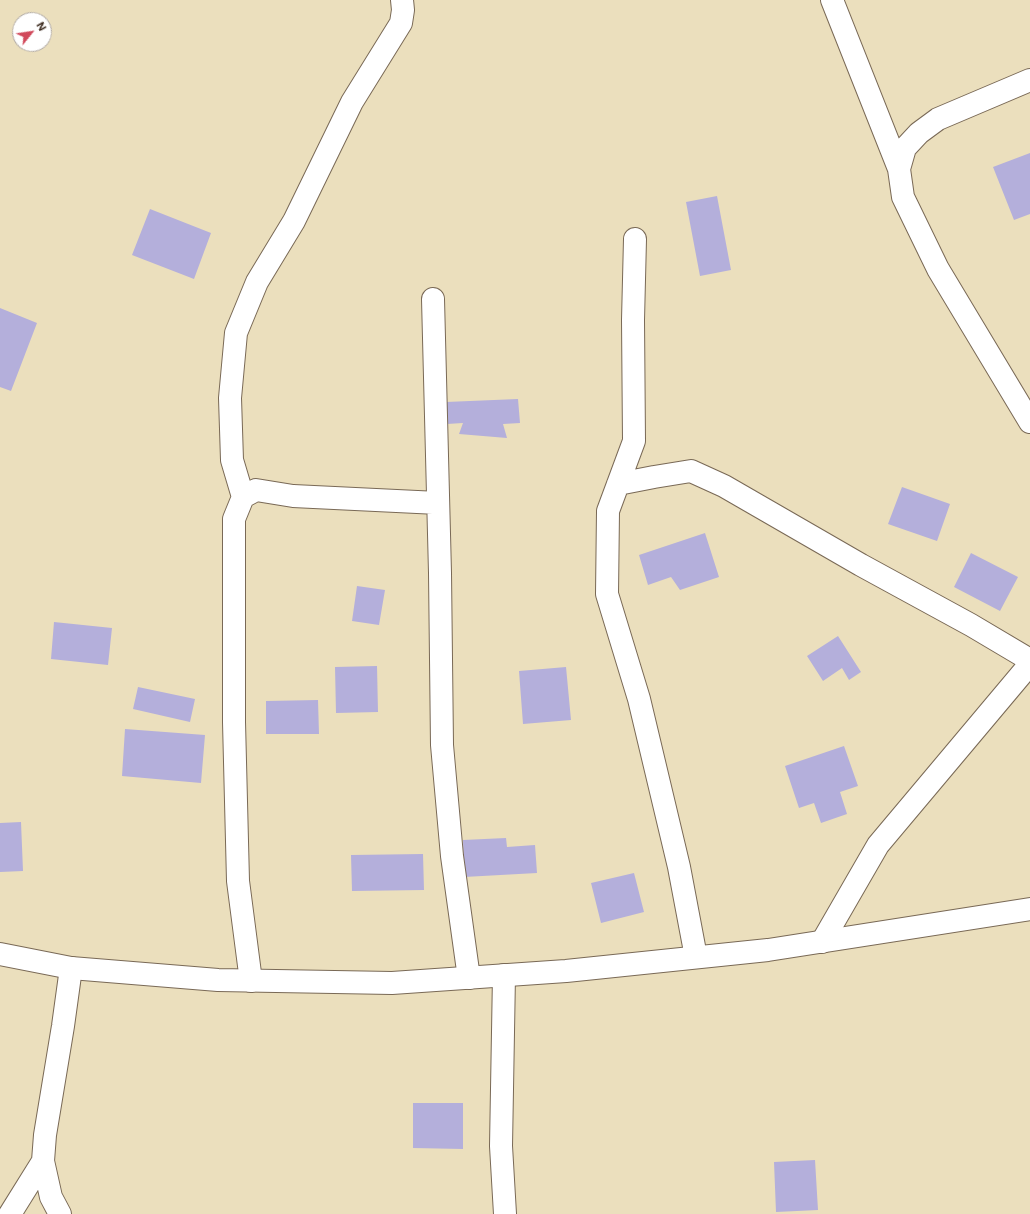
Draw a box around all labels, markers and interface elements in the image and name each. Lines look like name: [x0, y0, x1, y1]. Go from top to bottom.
north arrow: [12, 12, 52, 52]
text: N: [33, 19, 51, 34]

